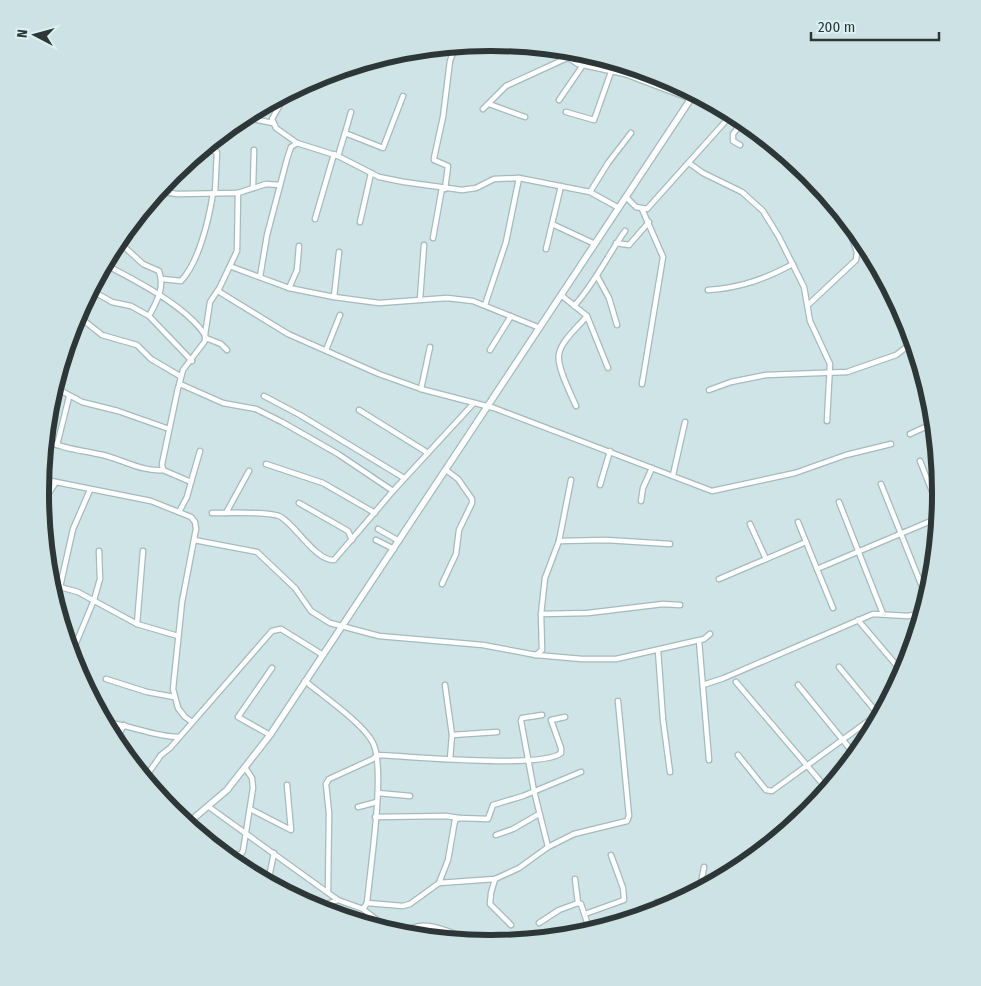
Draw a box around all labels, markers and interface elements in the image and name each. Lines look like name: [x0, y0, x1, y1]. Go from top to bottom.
north arrow: [10, 10, 60, 60]
scale bar: [811, 10, 938, 42]
text: 200 m: [818, 18, 855, 36]
text: N: [14, 29, 31, 39]

